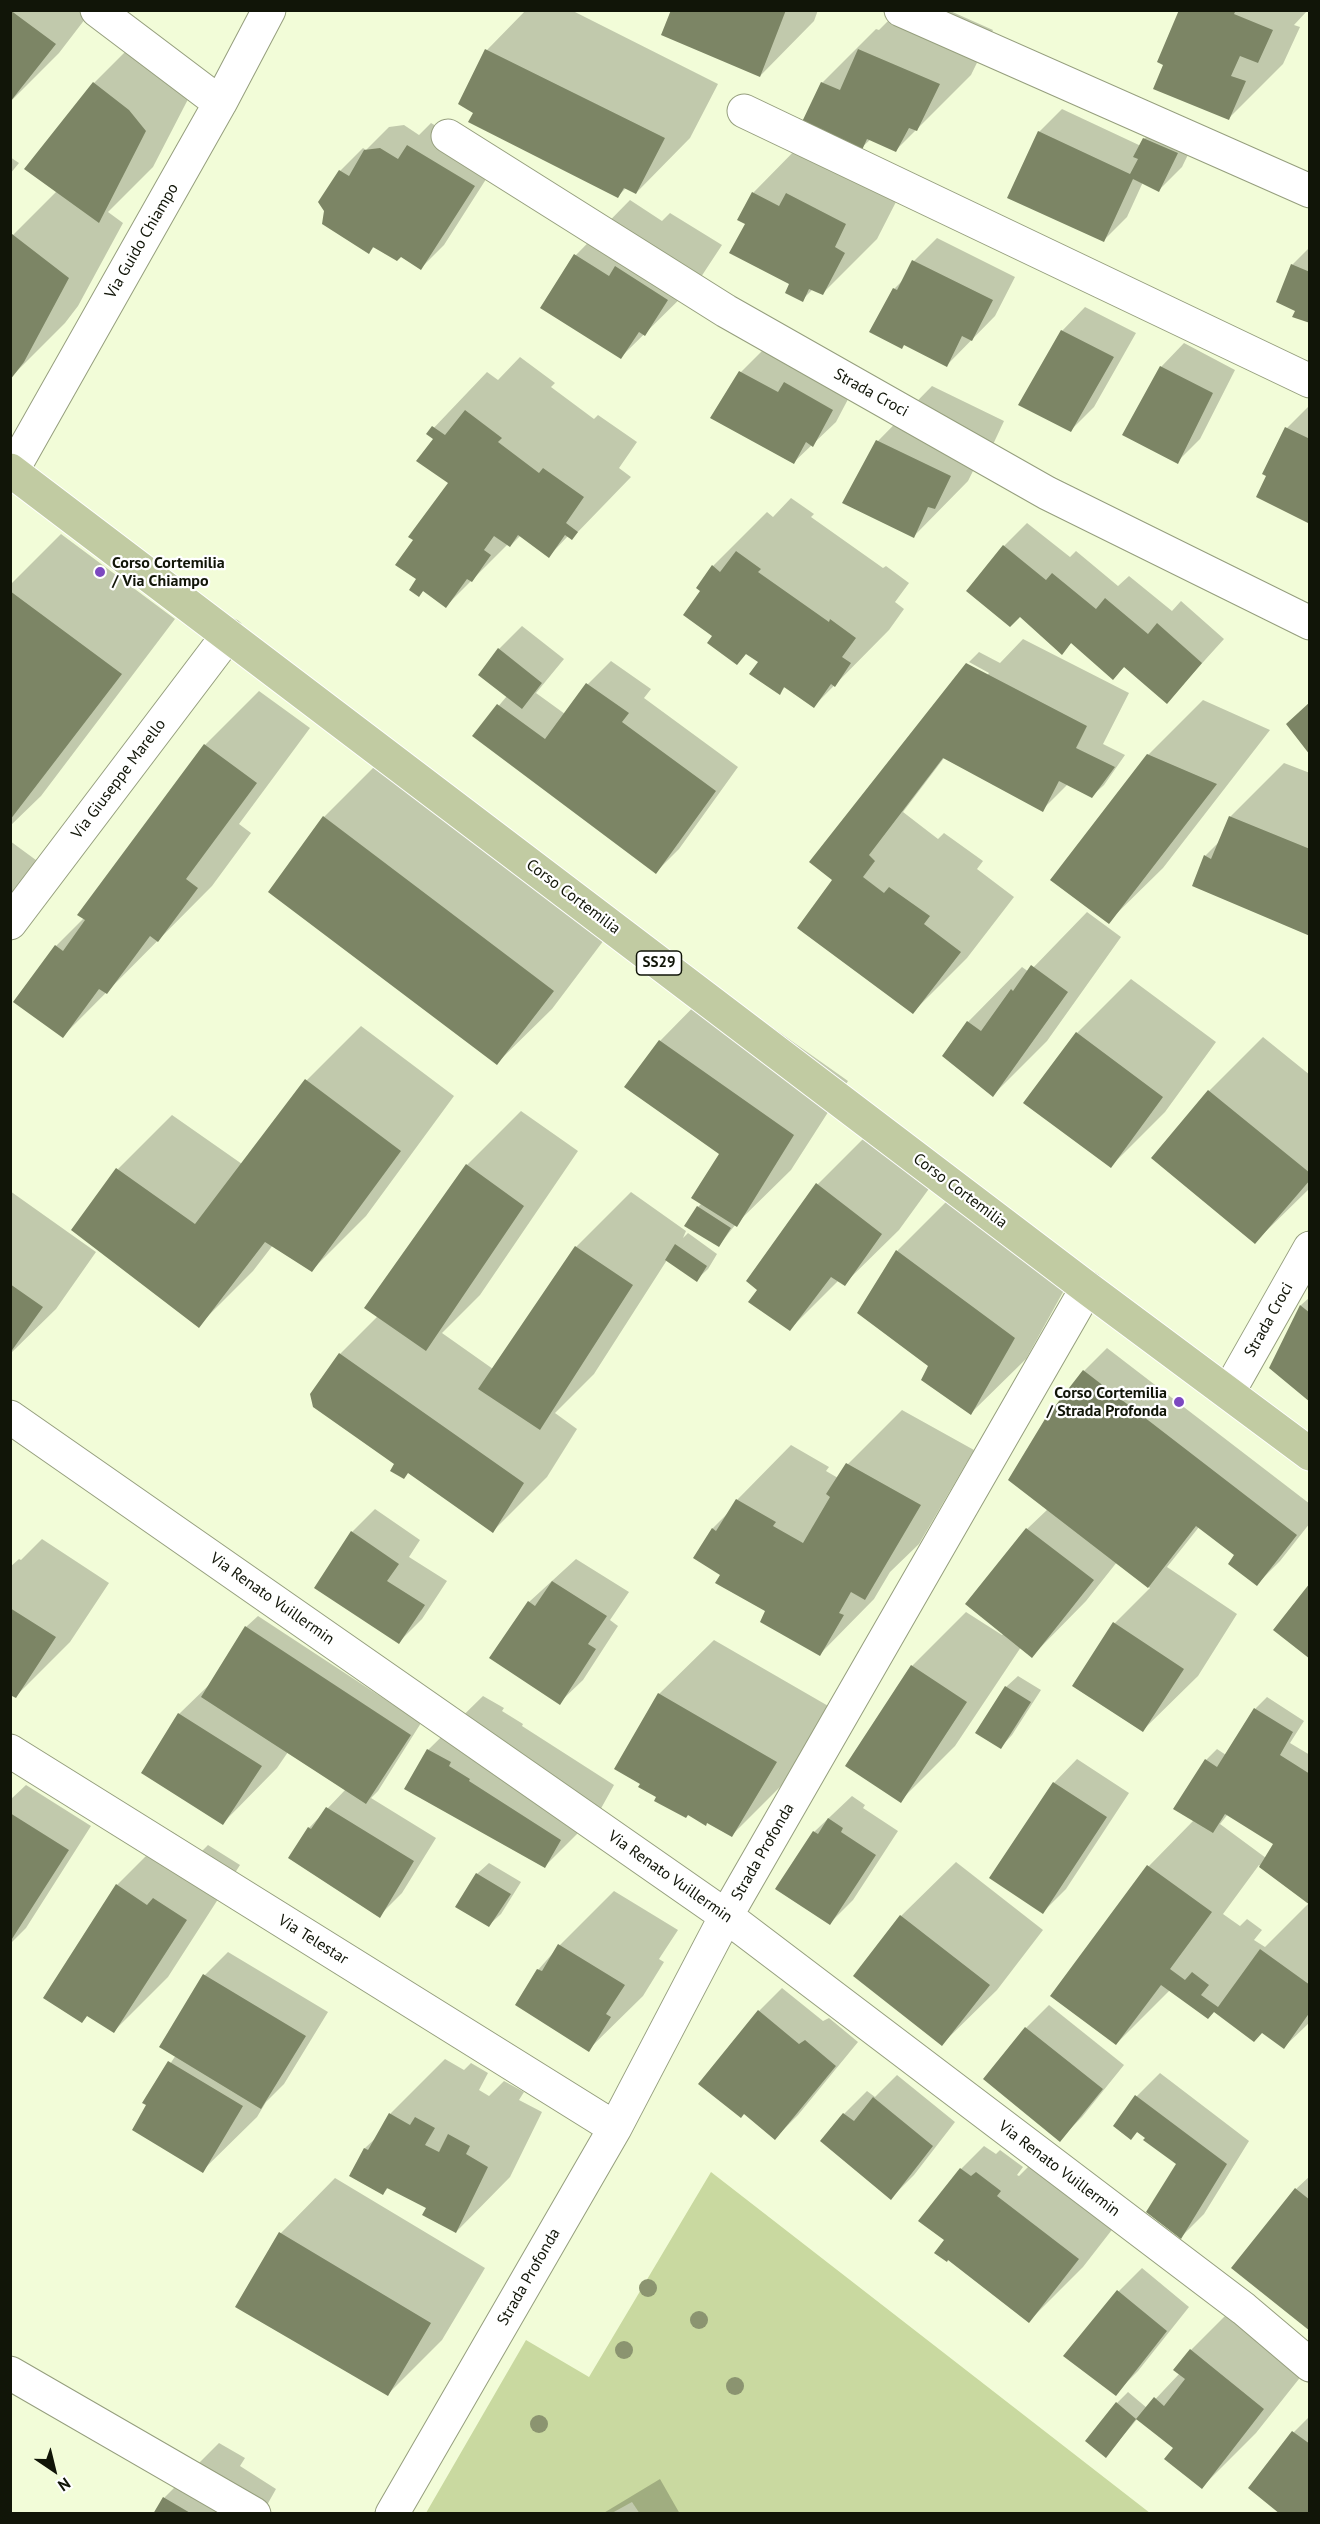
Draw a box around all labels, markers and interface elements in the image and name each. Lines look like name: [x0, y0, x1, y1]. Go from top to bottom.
street label: Via Guido Chiampo: [101, 180, 183, 302]
street label: Strada Croci: [830, 365, 912, 421]
place label: Corso Cortemilia / Via Chiampo: [112, 553, 225, 591]
marker: Corso Cortemilia / Via Chiampo: [93, 565, 107, 579]
street label: Via Giuseppe Marello: [68, 715, 170, 843]
street label: Corso Cortemilia: [522, 855, 624, 939]
road number: SS29: [636, 951, 682, 975]
street label: Corso Cortemilia: [909, 1149, 1011, 1233]
street label: Strada Croci: [1241, 1279, 1297, 1361]
place label: Corso Cortemilia / Strada Profonda: [1047, 1383, 1167, 1421]
marker: Corso Cortemilia / Strada Profonda: [1172, 1395, 1186, 1409]
street label: Via Renato Vuillermin: [206, 1549, 338, 1649]
street label: Strada Profonda: [727, 1800, 799, 1904]
street label: Via Renato Vuillermin: [604, 1827, 736, 1927]
street label: Via Telestar: [274, 1911, 352, 1969]
street label: Via Renato Vuillermin: [994, 2117, 1124, 2221]
street label: Strada Profonda: [493, 2225, 565, 2329]
north arrow: [24, 2440, 84, 2500]
text: N: [54, 2474, 74, 2496]

